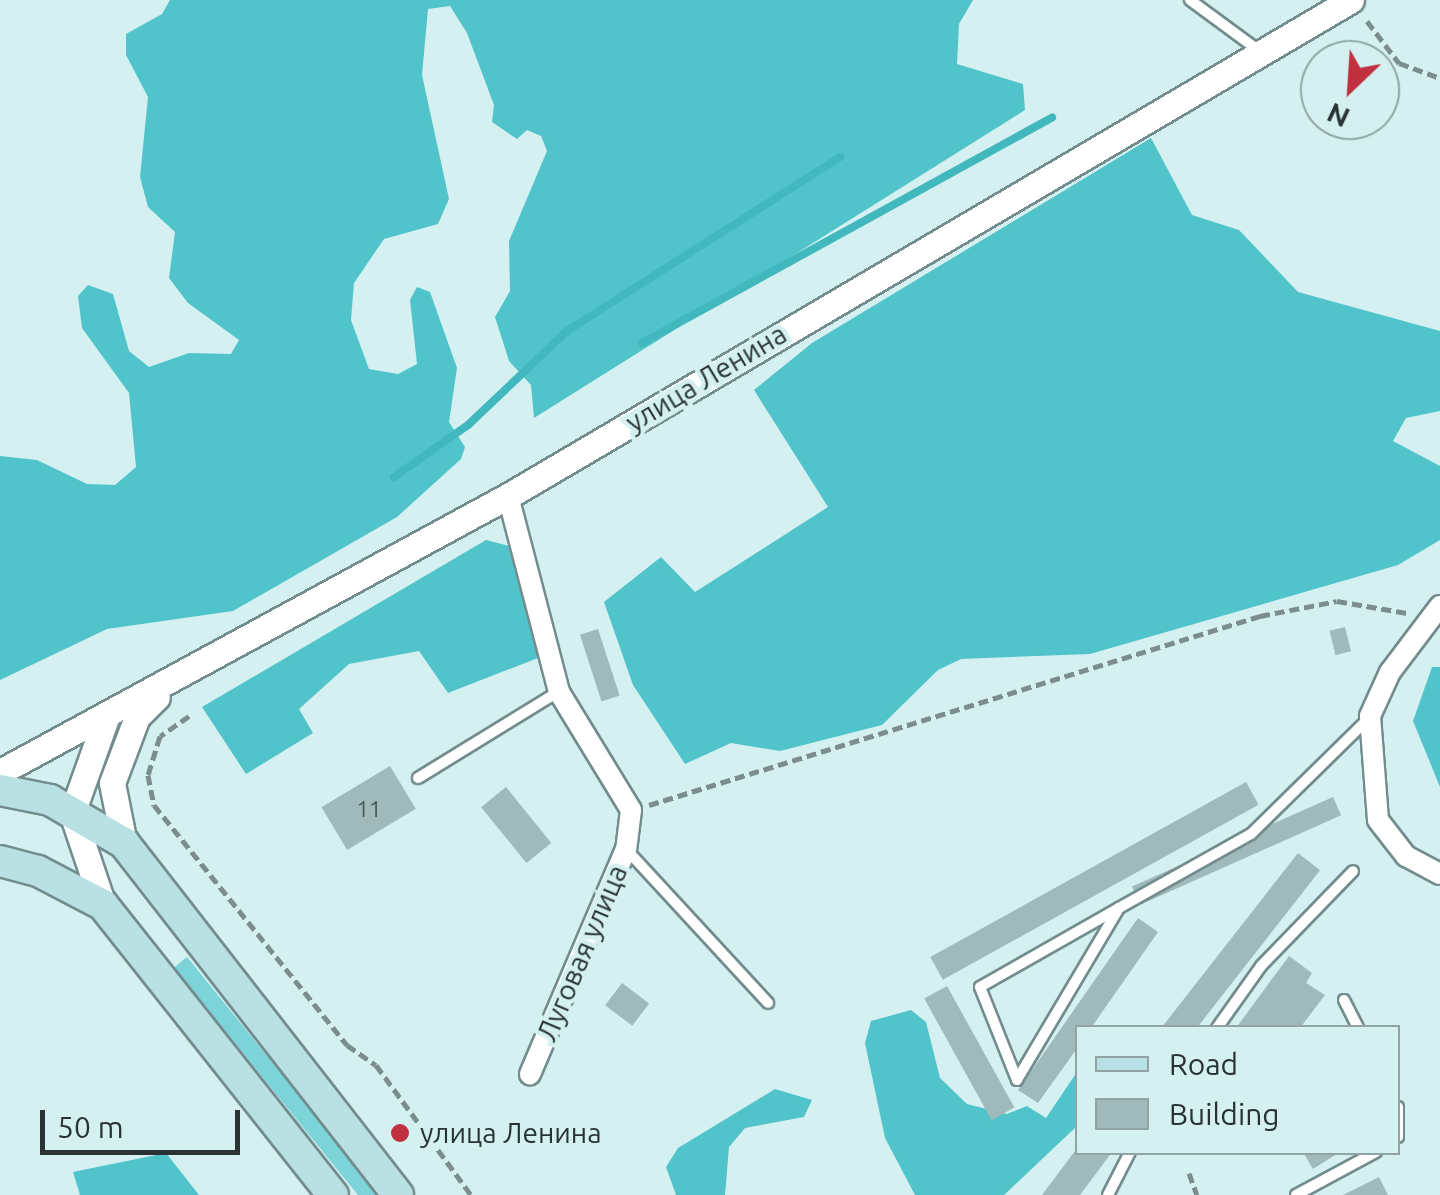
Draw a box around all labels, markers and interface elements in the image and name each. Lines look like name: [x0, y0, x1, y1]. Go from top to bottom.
north arrow: [1300, 40, 1400, 140]
text: N: [1322, 97, 1354, 134]
street label: улица Ленина: [620, 317, 792, 439]
house number: 11: [357, 796, 381, 822]
street label: Луговая улица: [530, 860, 634, 1046]
legend: [1075, 1025, 1400, 1155]
text: Road: [1169, 1047, 1238, 1081]
scale bar: [45, 1090, 245, 1152]
text: Building: [1169, 1097, 1280, 1131]
text: 50 m: [57, 1110, 124, 1144]
place label: улица Ленина: [420, 1116, 602, 1150]
marker: улица Ленина: [389, 1122, 411, 1144]

